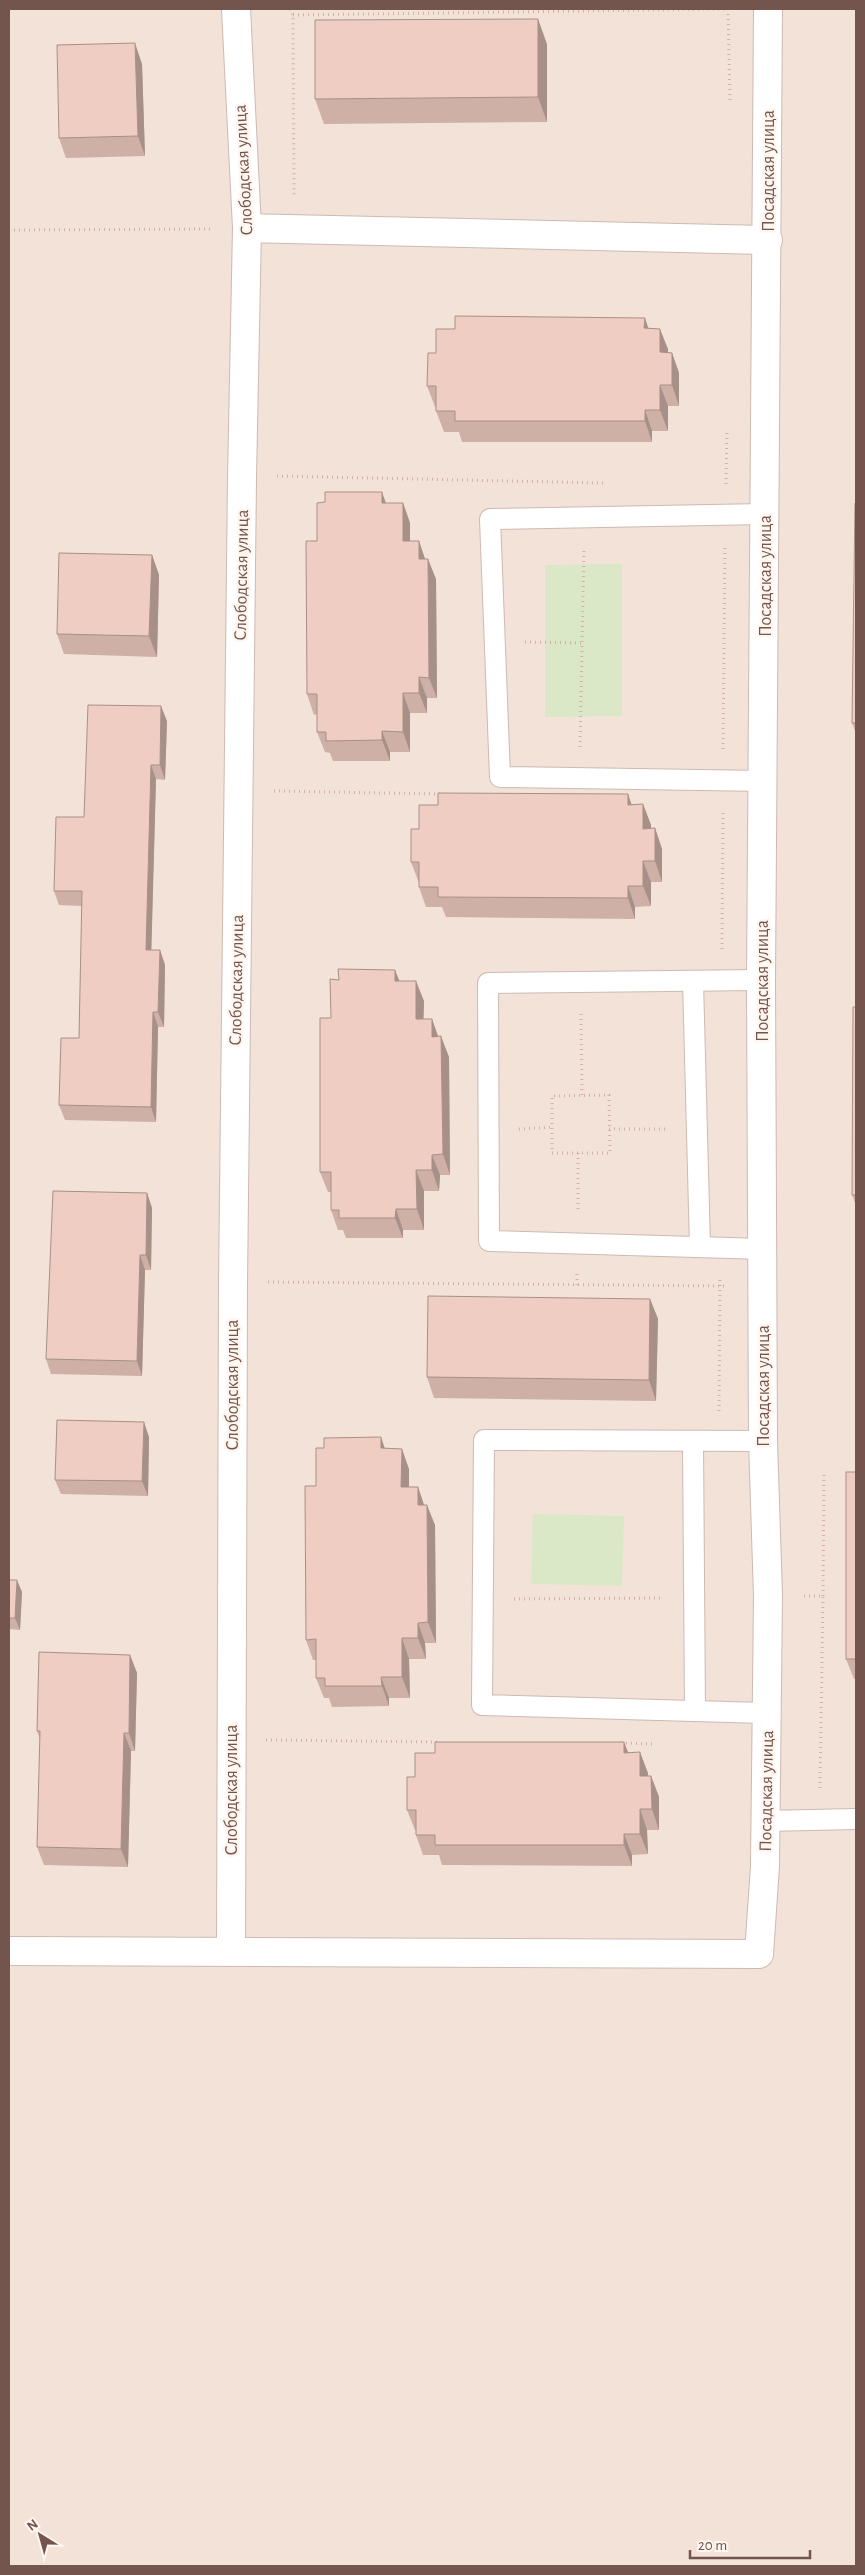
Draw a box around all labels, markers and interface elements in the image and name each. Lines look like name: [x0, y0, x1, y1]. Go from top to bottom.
street label: Слободская улица: [231, 104, 256, 236]
street label: Посадская улица: [760, 110, 778, 232]
street label: Слободская улица: [231, 509, 252, 641]
street label: Посадская улица: [757, 515, 775, 637]
street label: Слободская улица: [226, 914, 247, 1046]
street label: Посадская улица: [754, 920, 772, 1042]
street label: Слободская улица: [223, 1319, 242, 1451]
street label: Посадская улица: [755, 1325, 773, 1447]
street label: Слободская улица: [222, 1724, 241, 1856]
street label: Посадская улица: [757, 1730, 777, 1852]
north arrow: [15, 2510, 65, 2560]
text: N: [25, 2517, 41, 2534]
scale bar: [690, 2528, 810, 2560]
text: 20 m: [698, 2538, 727, 2553]

